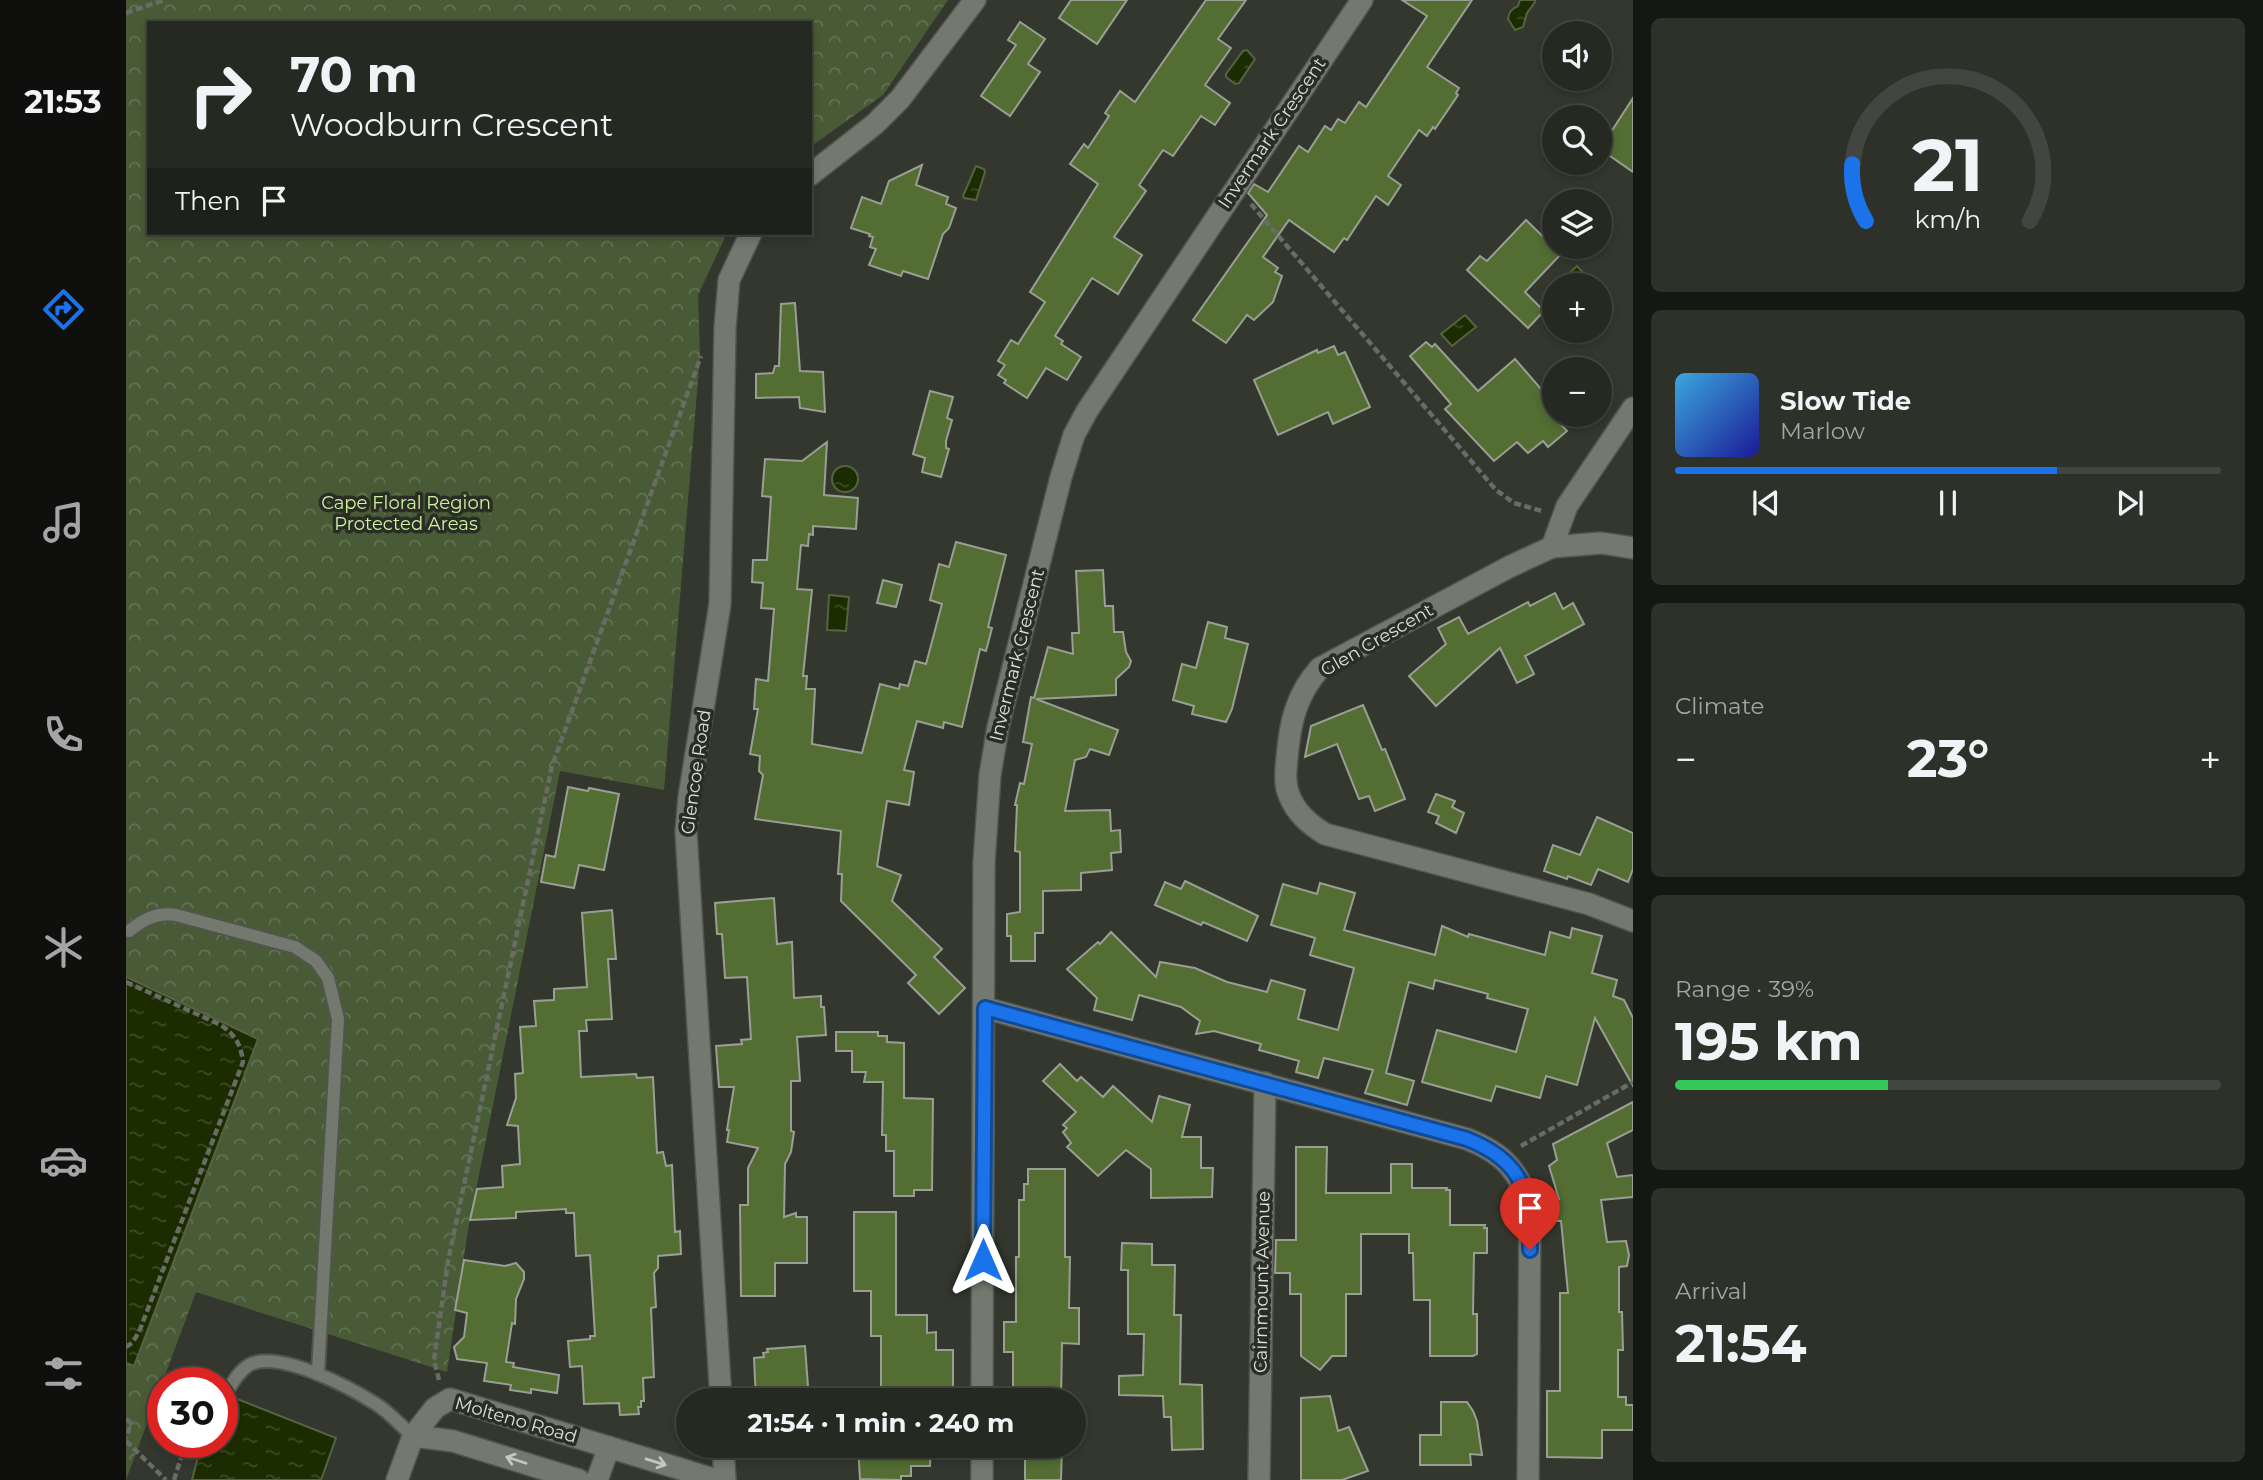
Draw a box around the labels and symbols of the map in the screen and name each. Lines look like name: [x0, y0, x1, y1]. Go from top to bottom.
street label: Invermark Crescent: [1213, 54, 1331, 212]
park label: Cape Floral Region Protected Areas: [321, 492, 491, 535]
street label: Invermark Crescent: [985, 567, 1049, 743]
street label: Glen Crescent: [1317, 599, 1437, 681]
street label: Glencoe Road: [676, 708, 716, 836]
pin: [1500, 1178, 1560, 1250]
street label: Cairnmount Avenue: [1249, 1191, 1275, 1373]
position arrow: [946, 1223, 1020, 1297]
speed limit sign: 30: [147, 1367, 238, 1458]
street label: Molteno Road: [452, 1392, 580, 1448]
one-way arrow: [505, 1453, 527, 1466]
one-way arrow: [645, 1456, 667, 1469]

